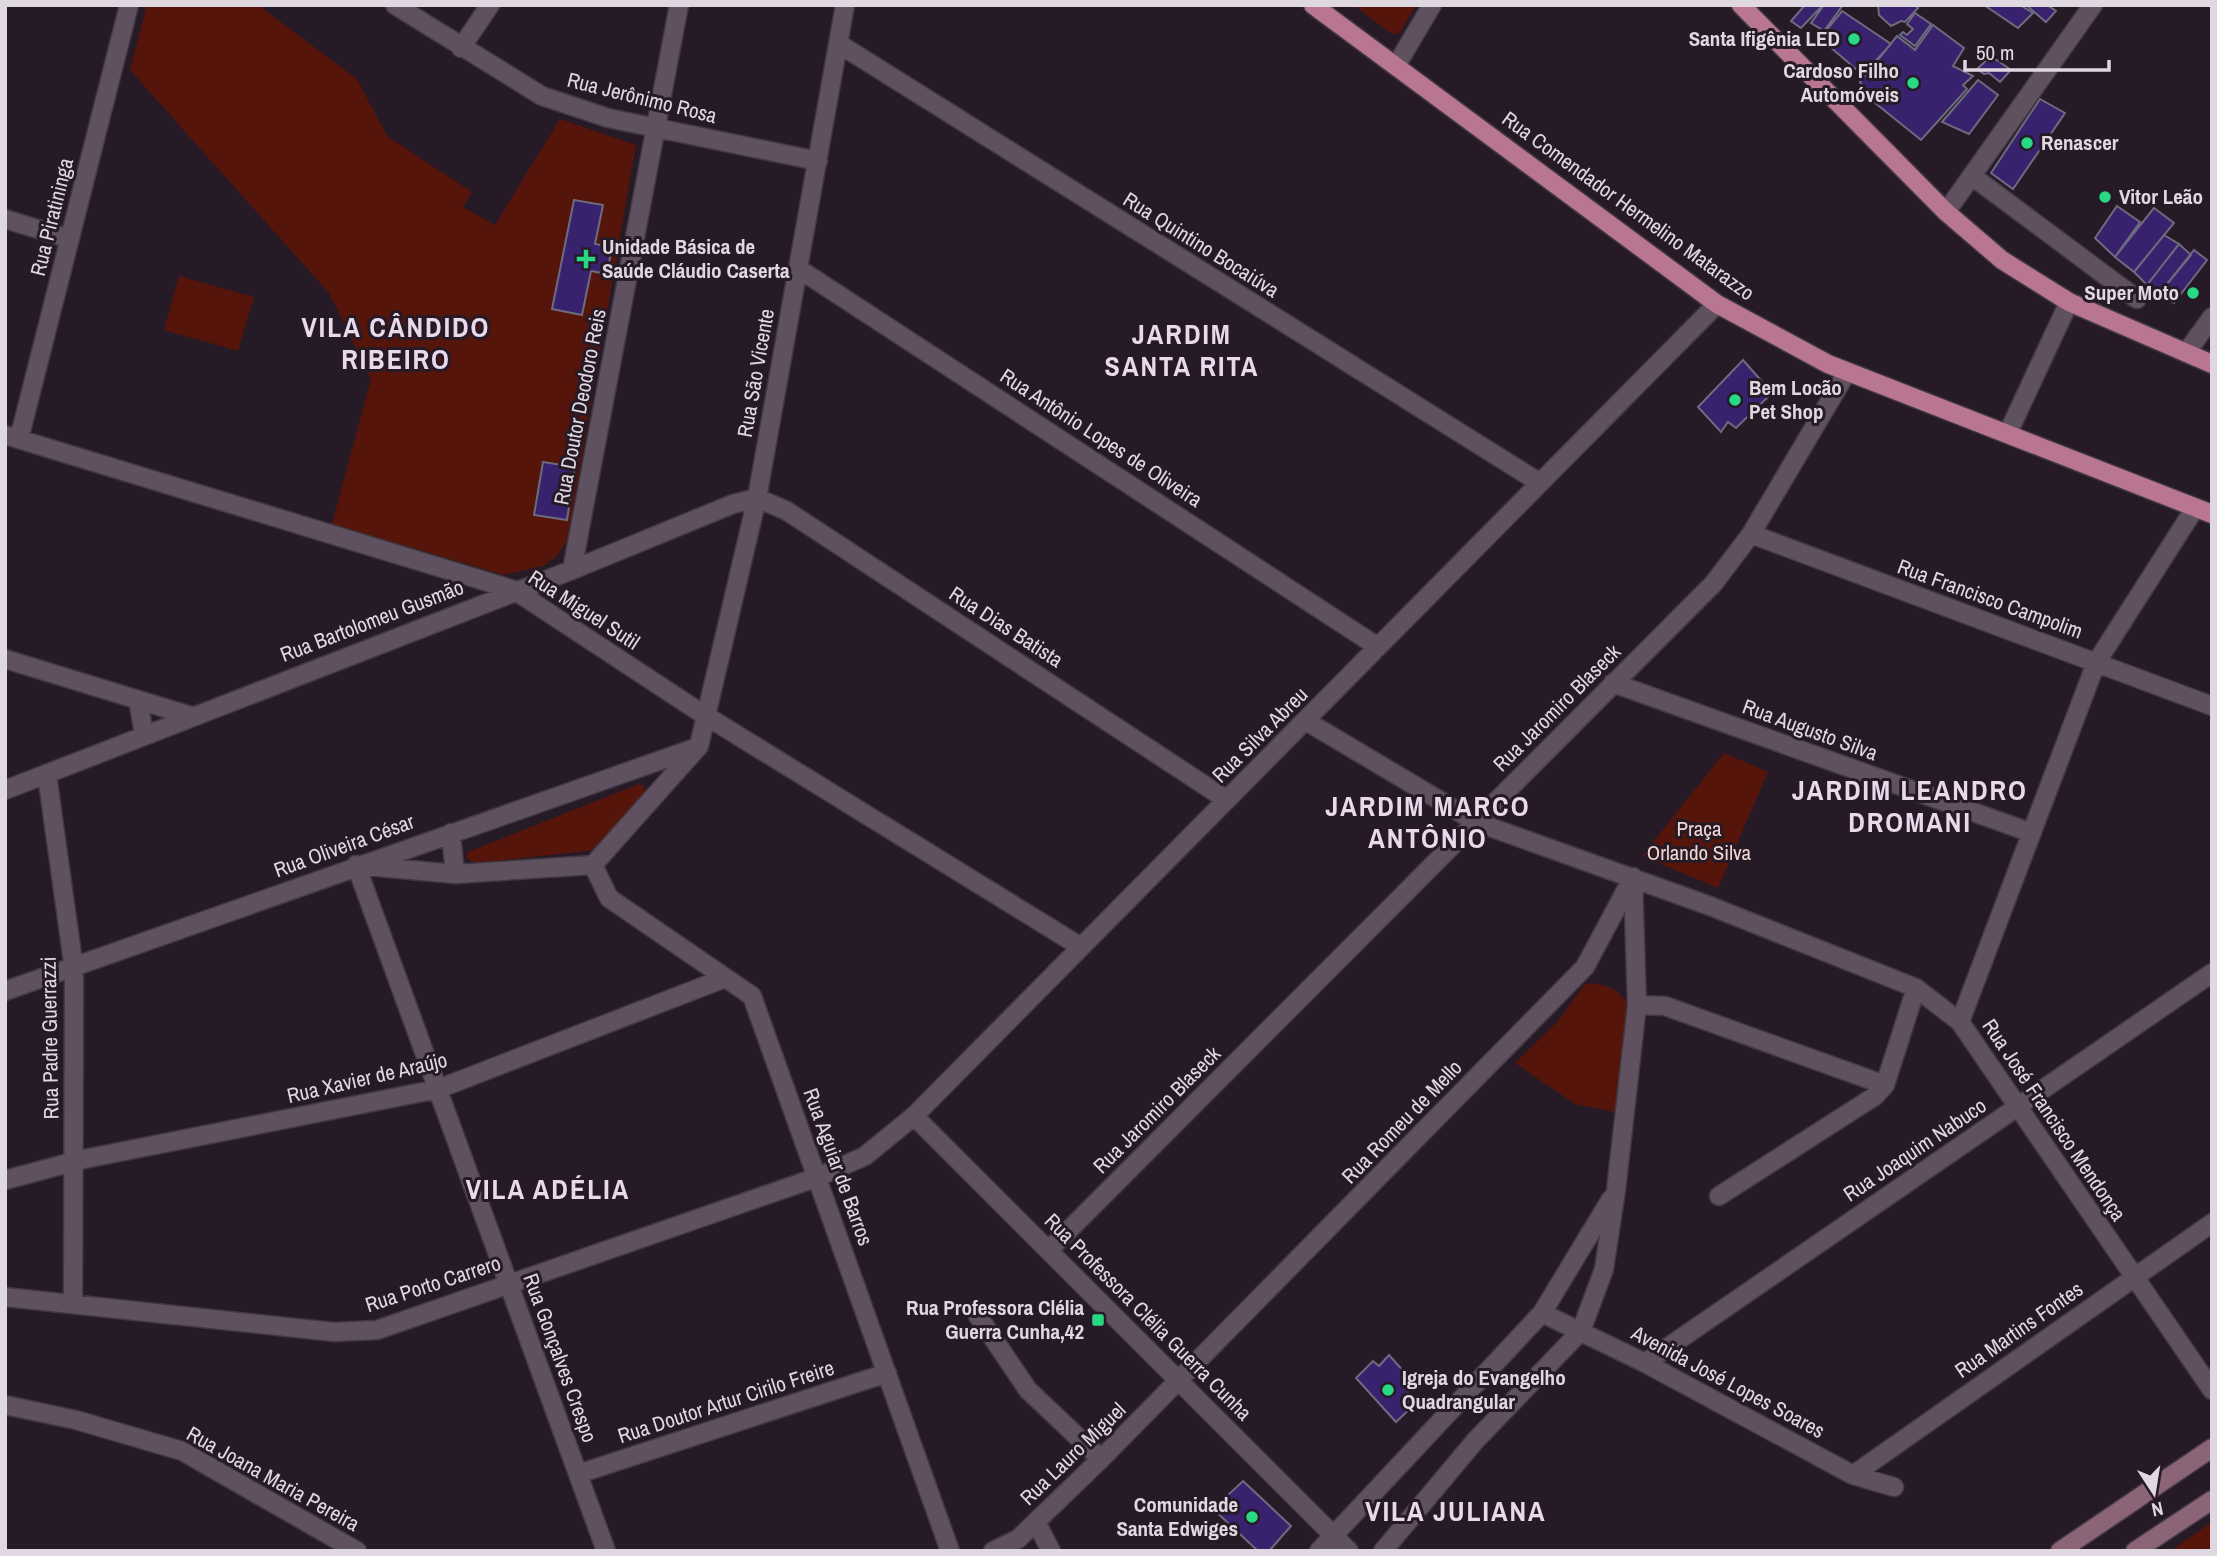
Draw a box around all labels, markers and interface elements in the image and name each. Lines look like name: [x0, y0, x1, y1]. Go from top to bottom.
place label: Santa Ifigênia LED: [1689, 24, 1840, 53]
scale bar: [1965, 28, 2108, 72]
marker: Santa Ifigênia LED: [1846, 31, 1862, 47]
text: 50 m: [1976, 38, 2014, 67]
place label: Cardoso Filho Automóveis: [1783, 56, 1899, 109]
street label: Rua Jerônimo Rosa: [564, 65, 720, 130]
marker: Cardoso Filho Automóveis: [1905, 75, 1921, 91]
street label: Rua Comendador Hermelino Matarazzo: [1496, 104, 1760, 307]
place label: Renascer: [2041, 128, 2119, 157]
marker: Renascer: [2019, 135, 2035, 151]
street label: Rua Piratininga: [23, 154, 80, 279]
place label: Vitor Leão: [2119, 182, 2203, 211]
street label: Rua Quintino Bocaiúva: [1118, 185, 1285, 305]
marker: Vitor Leão: [2097, 189, 2113, 205]
place label: Unidade Básica de Saúde Cláudio Caserta: [602, 232, 790, 285]
marker: Unidade Básica de Saúde Cláudio Caserta: [576, 249, 596, 269]
place label: Super Moto: [2084, 278, 2179, 307]
marker: Super Moto: [2185, 285, 2201, 301]
street label: Rua Doutor Deodoro Reis: [546, 306, 613, 507]
street label: Rua São Vicente: [730, 306, 781, 439]
district label: VILA CÂNDIDO RIBEIRO: [302, 308, 490, 378]
district label: JARDIM SANTA RITA: [1105, 315, 1259, 385]
street label: Rua Antônio Lopes de Oliveira: [995, 361, 1208, 514]
place label: Bem Locão Pet Shop: [1749, 373, 1842, 426]
marker: Bem Locão Pet Shop: [1727, 392, 1743, 408]
street label: Rua Francisco Campolim: [1893, 552, 2087, 646]
street label: Rua Miguel Sutil: [523, 563, 646, 656]
street label: Rua Bartolomeu Gusmão: [276, 572, 468, 669]
street label: Rua Dias Batista: [944, 579, 1069, 674]
street label: Rua Jaromiro Blaseck: [1487, 637, 1627, 778]
street label: Rua Silva Abreu: [1205, 680, 1314, 789]
street label: Rua Augusto Silva: [1739, 692, 1882, 768]
district label: JARDIM LEANDRO DROMANI: [1792, 771, 2028, 841]
district label: JARDIM MARCO ANTÔNIO: [1325, 787, 1531, 857]
street label: Rua Oliveira César: [270, 807, 418, 884]
park label: Praça Orlando Silva: [1647, 814, 1752, 867]
street label: Rua Padre Guerrazzi: [34, 956, 65, 1120]
street label: Rua José Francisco Mendonça: [1976, 1013, 2133, 1227]
street label: Rua Jaromiro Blaseck: [1087, 1039, 1227, 1180]
street label: Rua Xavier de Araújo: [284, 1045, 450, 1110]
street label: Rua Romeu de Mello: [1335, 1053, 1468, 1190]
street label: Rua Aguiar de Barros: [797, 1084, 880, 1250]
street label: Rua Joaquim Nabuco: [1838, 1091, 1992, 1208]
district label: VILA ADÉLIA: [466, 1170, 630, 1208]
street label: Rua Professora Clélia Guerra Cunha: [1038, 1207, 1259, 1427]
street label: Rua Porto Carrero: [361, 1248, 504, 1319]
street label: Rua Gonçalves Crespo: [516, 1269, 605, 1446]
street label: Rua Martins Fontes: [1949, 1275, 2089, 1385]
place label: Rua Professora Clélia Guerra Cunha,42: [906, 1293, 1084, 1346]
marker: Rua Professora Clélia Guerra Cunha,42: [1090, 1312, 1106, 1328]
street label: Avenida José Lopes Soares: [1626, 1318, 1830, 1445]
street label: Rua Doutor Artur Cirilo Freire: [614, 1353, 838, 1450]
place label: Igreja do Evangelho Quadrangular: [1402, 1363, 1566, 1416]
marker: Igreja do Evangelho Quadrangular: [1380, 1382, 1396, 1398]
street label: Rua Lauro Miguel: [1013, 1396, 1132, 1512]
street label: Rua Joana Maria Pereira: [182, 1419, 365, 1538]
north arrow: [2119, 1458, 2189, 1528]
place label: Comunidade Santa Edwiges: [1116, 1490, 1238, 1543]
district label: VILA JULIANA: [1365, 1492, 1547, 1530]
text: N: [2149, 1496, 2166, 1524]
marker: Comunidade Santa Edwiges: [1244, 1509, 1260, 1525]

